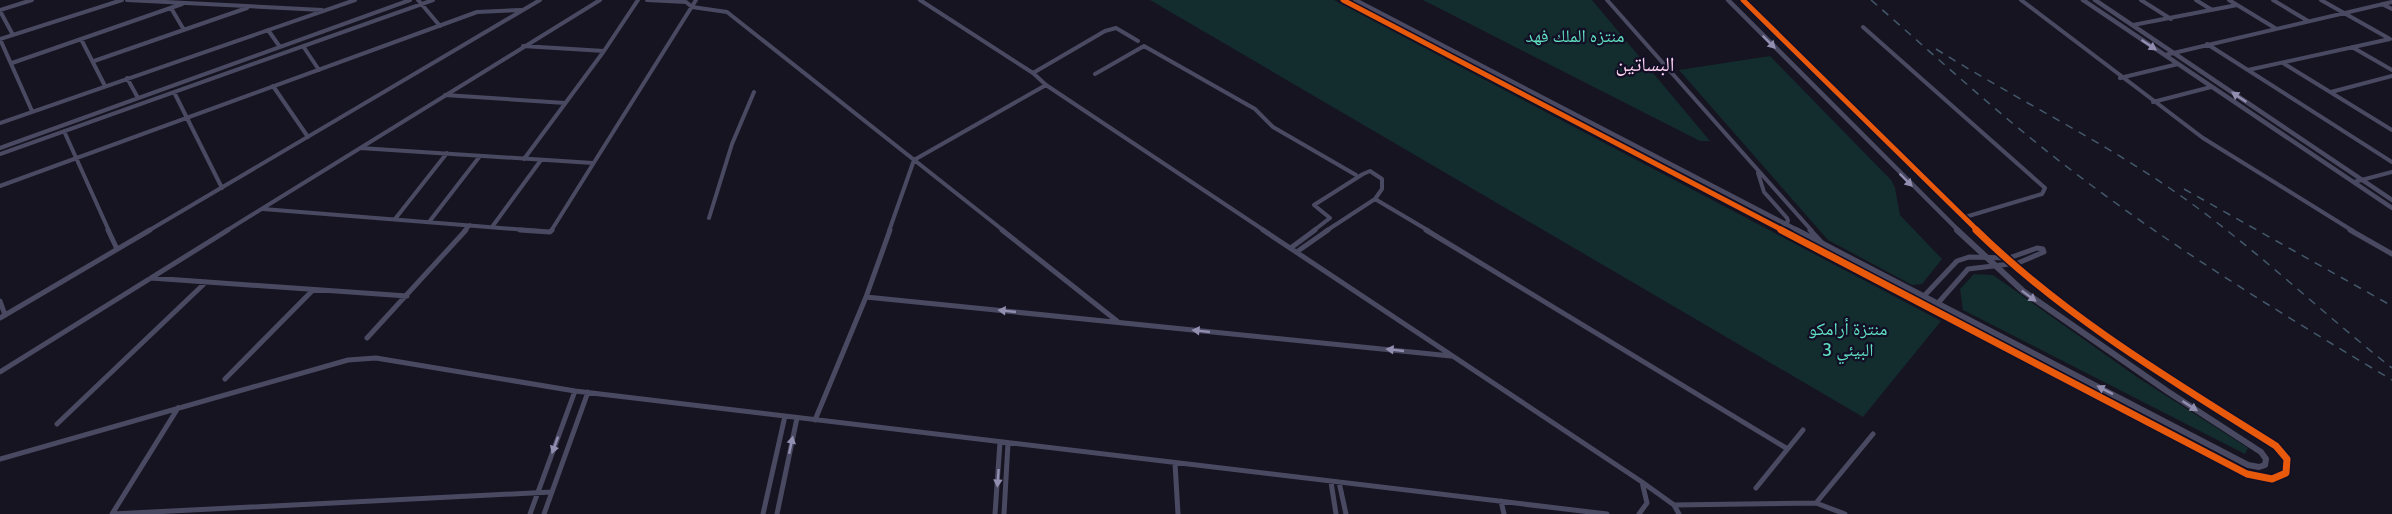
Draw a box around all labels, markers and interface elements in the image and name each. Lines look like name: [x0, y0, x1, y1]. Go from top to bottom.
park label: منتزه الملك فهد: [1526, 25, 1624, 47]
one-way arrow: [1762, 34, 1776, 49]
one-way arrow: [2141, 39, 2158, 50]
district label: البساتين: [1616, 52, 1674, 76]
one-way arrow: [2231, 92, 2247, 103]
one-way arrow: [1899, 172, 1913, 186]
one-way arrow: [2022, 289, 2037, 301]
one-way arrow: [998, 306, 1017, 316]
park label: منتزة أرامكو البيئي 3: [1808, 318, 1888, 365]
one-way arrow: [1192, 326, 1211, 336]
one-way arrow: [1386, 345, 1405, 355]
one-way arrow: [2096, 385, 2113, 395]
one-way arrow: [2182, 400, 2198, 411]
one-way arrow: [787, 435, 796, 454]
one-way arrow: [550, 437, 560, 455]
one-way arrow: [993, 469, 1002, 488]

